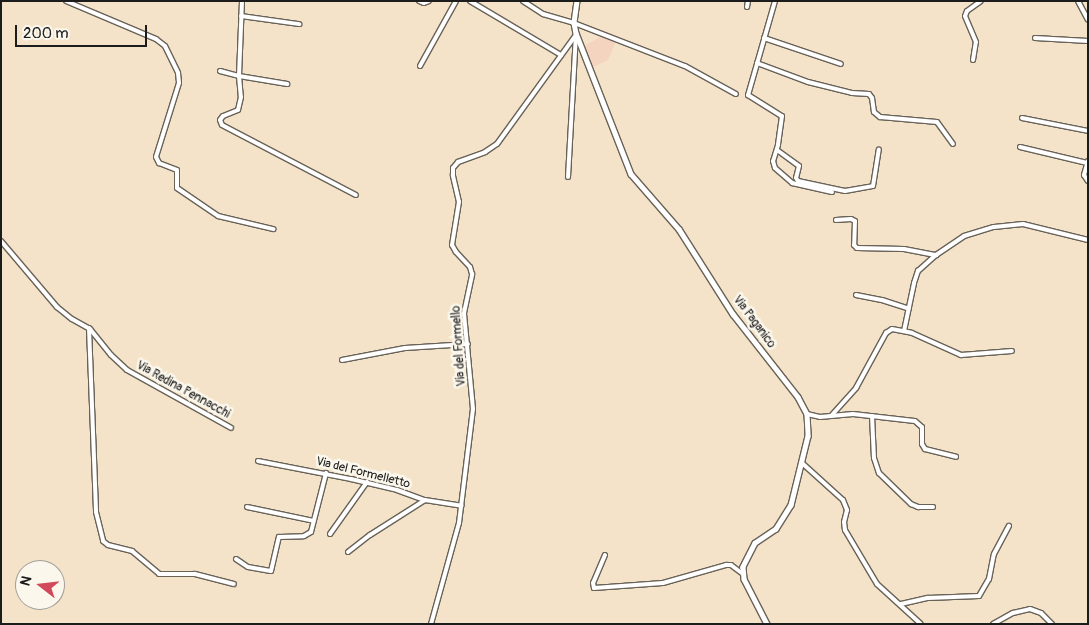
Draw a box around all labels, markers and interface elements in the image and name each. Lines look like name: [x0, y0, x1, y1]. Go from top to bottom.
scale bar: [18, 15, 150, 47]
text: 200 m: [23, 24, 68, 43]
street label: Via Paganico: [730, 293, 778, 351]
street label: Via del Formello: [449, 305, 469, 387]
street label: Via Redina Pennacchi: [134, 358, 232, 422]
street label: Via del Formelletto: [314, 454, 412, 492]
north arrow: [15, 560, 65, 610]
text: N: [17, 574, 36, 588]

